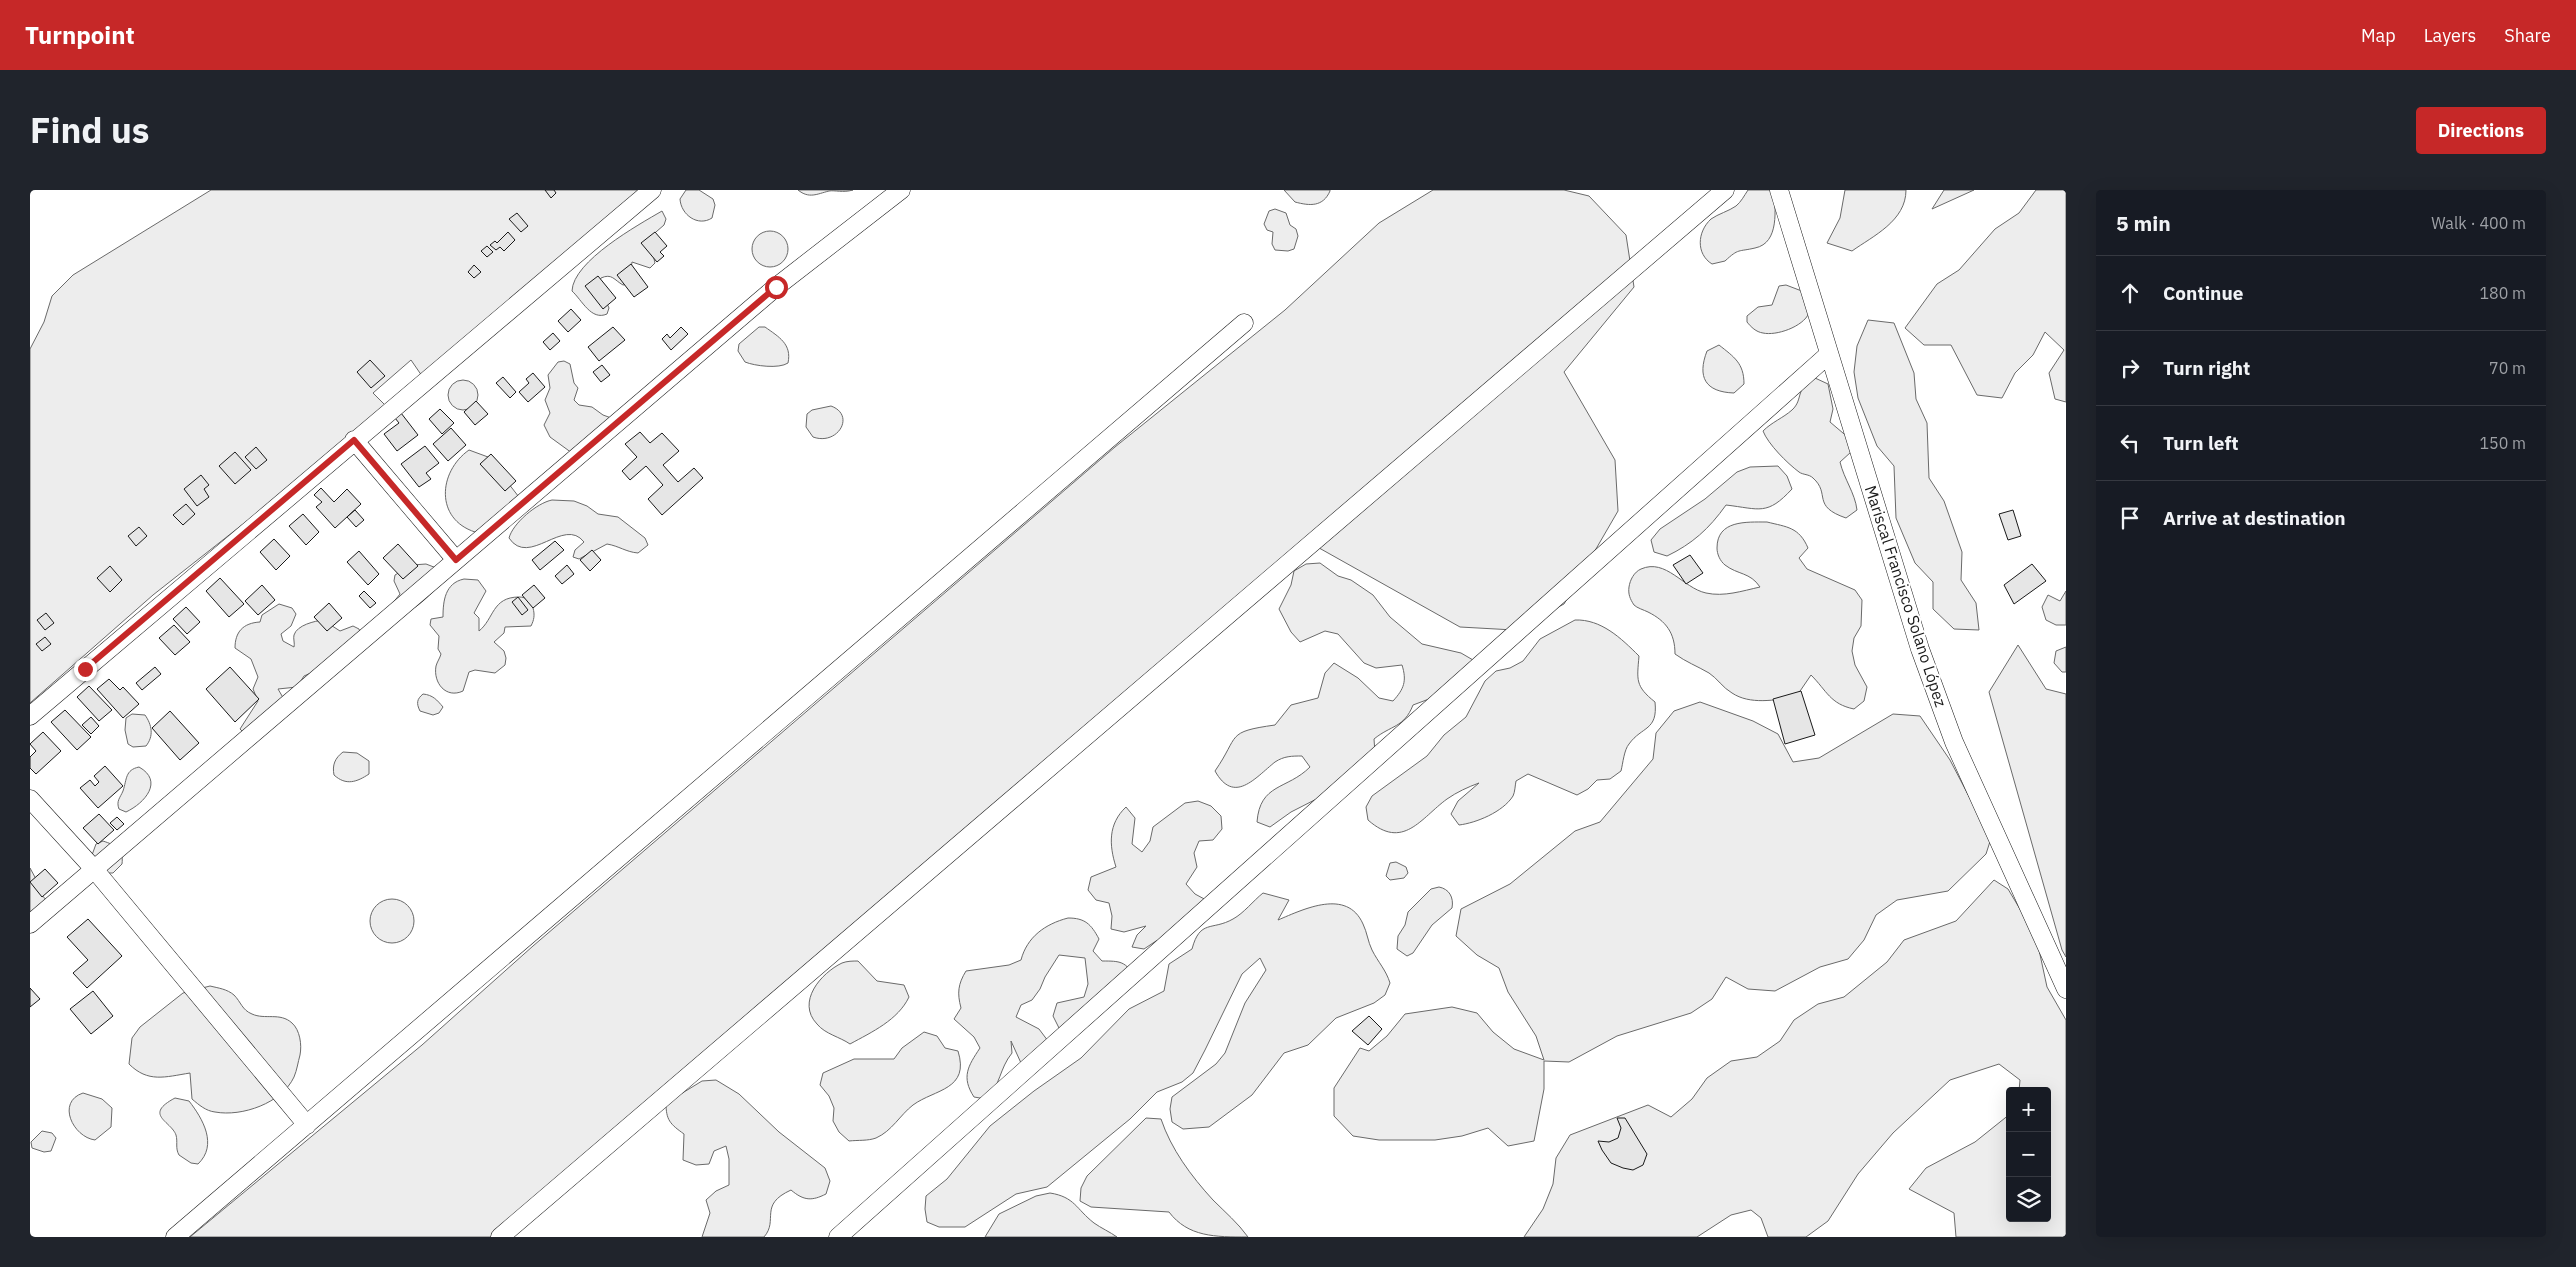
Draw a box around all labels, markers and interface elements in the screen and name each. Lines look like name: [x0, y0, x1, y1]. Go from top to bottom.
text: Turnpoint: [25, 19, 135, 51]
text: Map: [2361, 24, 2396, 47]
text: Layers: [2424, 24, 2476, 47]
text: Share: [2504, 24, 2551, 47]
text: Find us: [30, 107, 149, 153]
button: Directions: [2416, 107, 2546, 154]
text: 5 min: [2116, 209, 2171, 237]
text: Walk · 400 m: [2431, 213, 2526, 233]
route start: [765, 276, 788, 299]
icon: ahead: [2116, 279, 2144, 307]
text: Continue: [2163, 281, 2243, 305]
text: 180 m: [2479, 283, 2526, 303]
icon: right: [2116, 354, 2144, 382]
text: Turn right: [2163, 356, 2250, 380]
text: 70 m: [2489, 358, 2526, 378]
icon: left: [2116, 429, 2144, 457]
text: Turn left: [2163, 431, 2239, 455]
text: 150 m: [2479, 433, 2526, 453]
street label: Mariscal Francisco Solano López: [1861, 483, 1951, 709]
icon: arrive: [2116, 504, 2144, 532]
text: Arrive at destination: [2163, 506, 2346, 530]
route end: [74, 658, 97, 681]
map controls: [2006, 1087, 2051, 1222]
button: +: [2006, 1087, 2051, 1132]
button: −: [2006, 1132, 2051, 1177]
button: layers: [2006, 1177, 2051, 1222]

